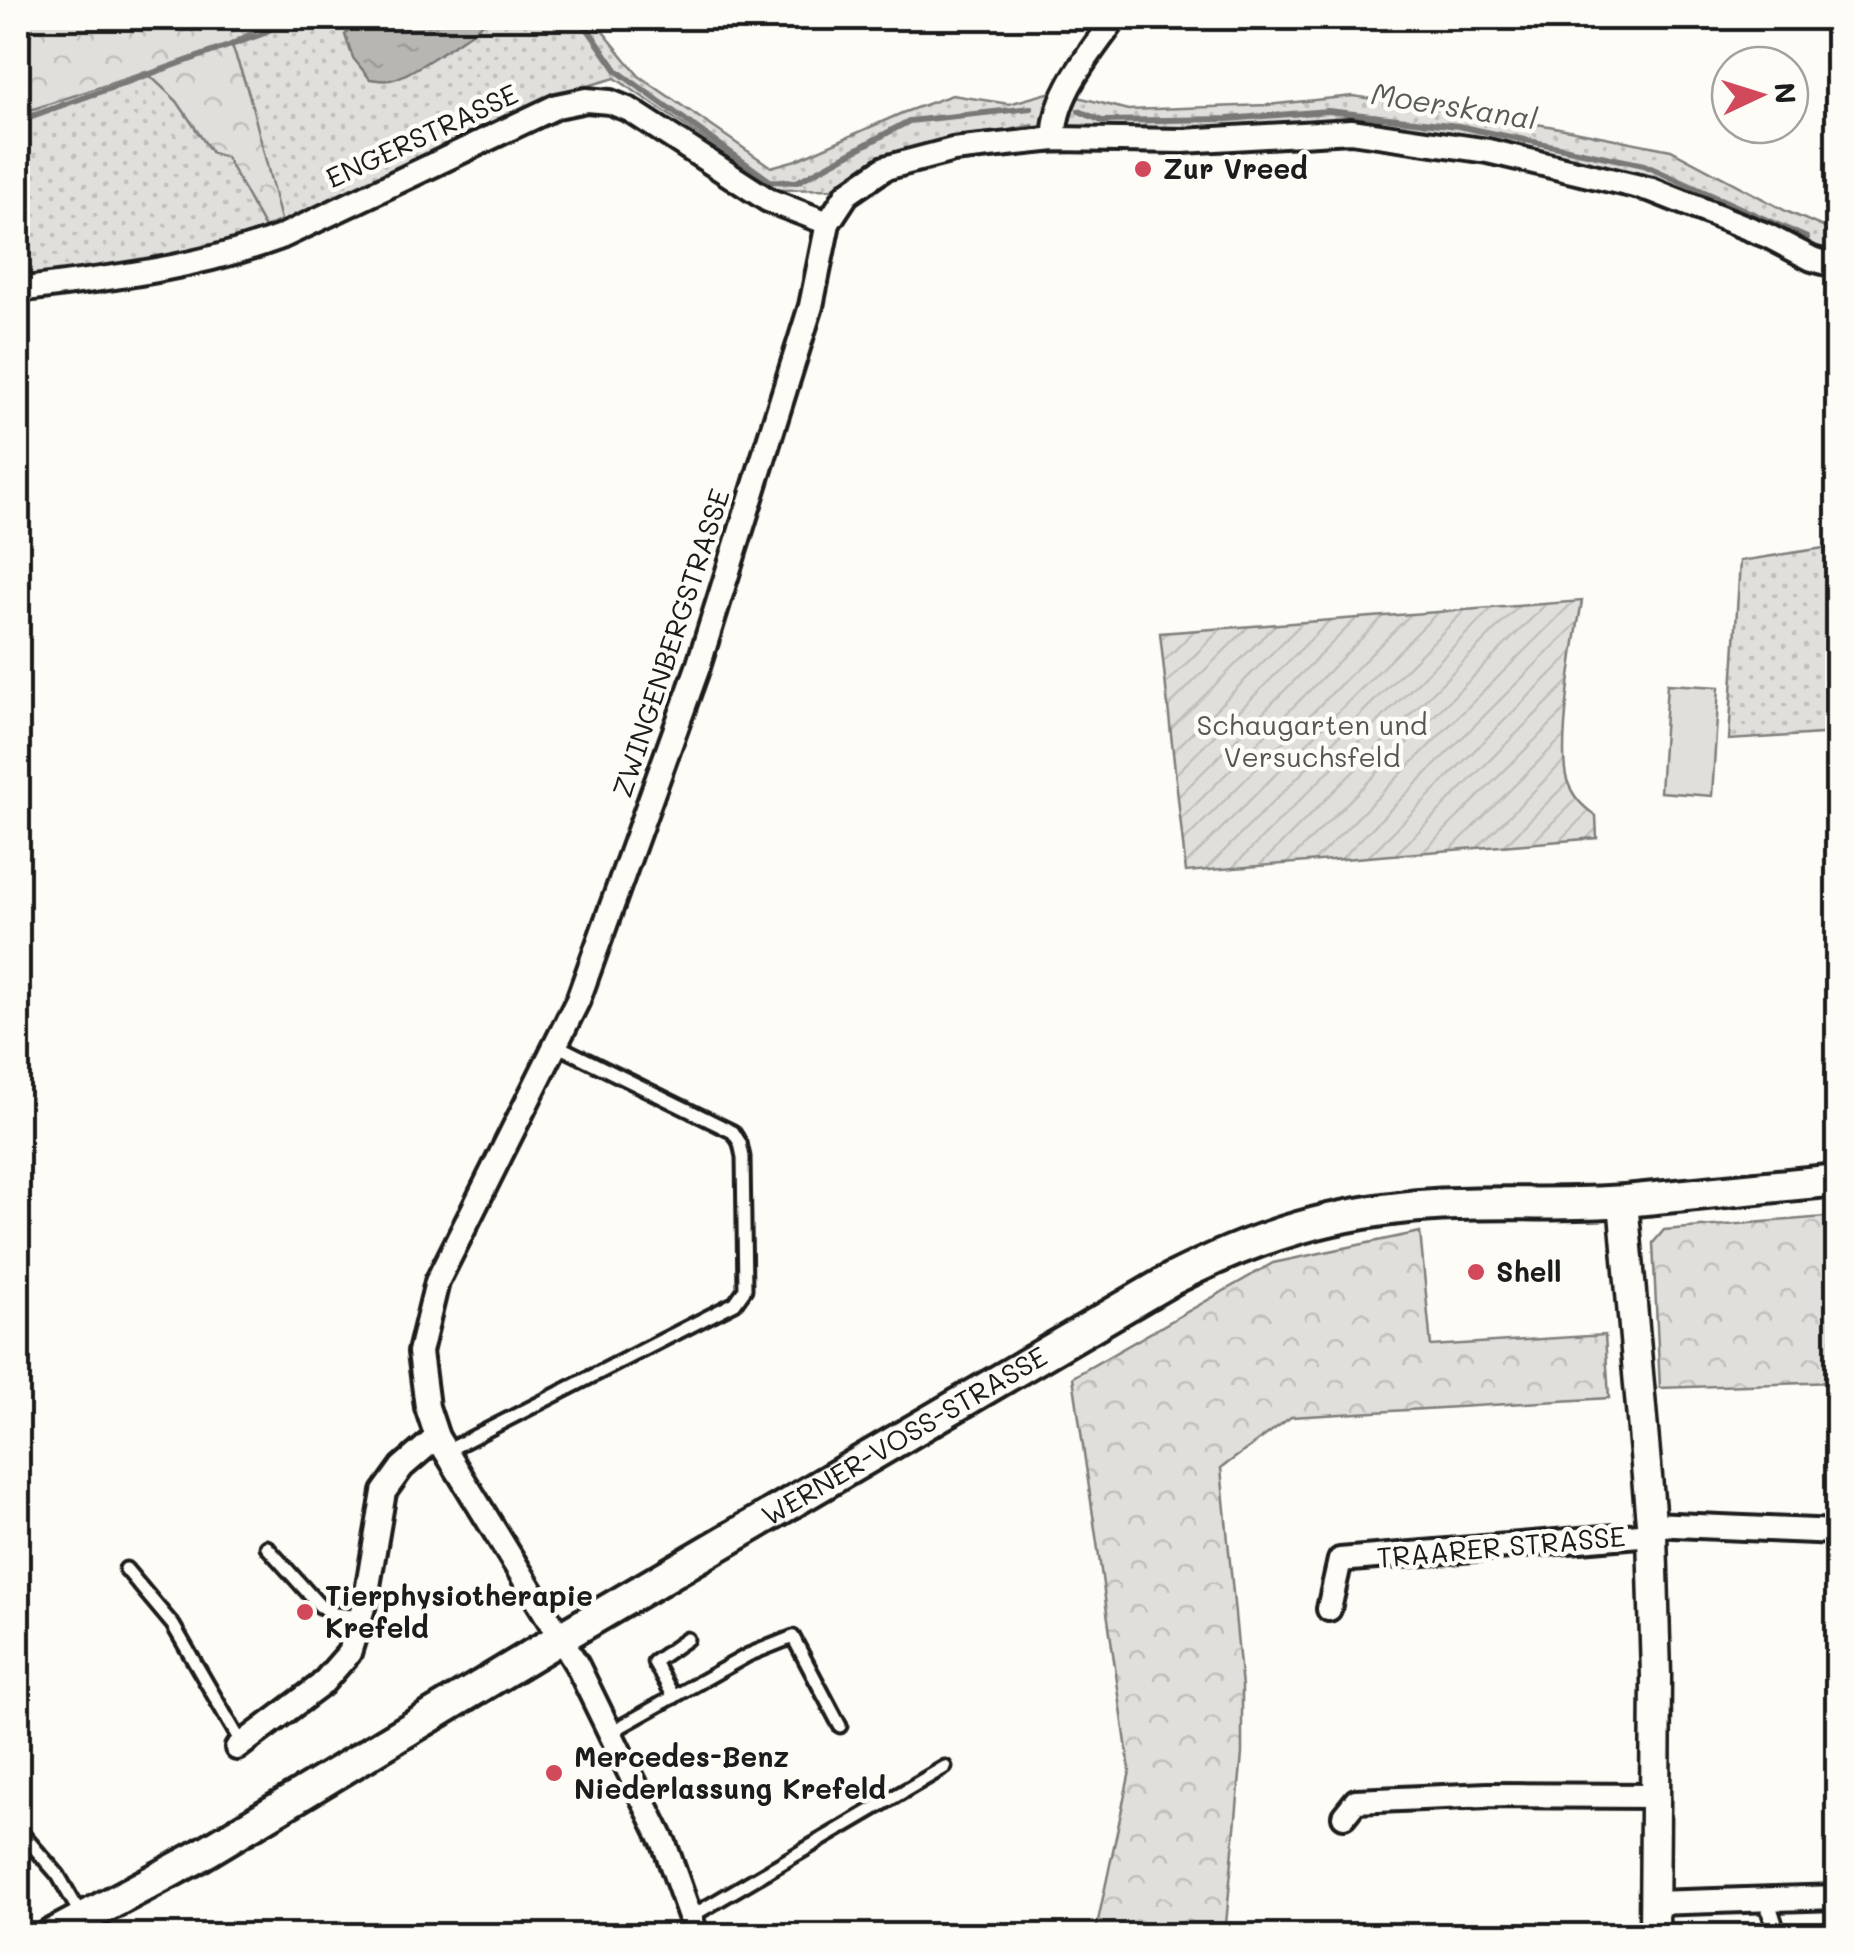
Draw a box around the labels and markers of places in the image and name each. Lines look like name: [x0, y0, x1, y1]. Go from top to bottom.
place label: Zur Vreed: [1163, 150, 1308, 186]
marker: Zur Vreed: [1132, 158, 1154, 180]
place label: Shell: [1496, 1253, 1562, 1289]
marker: Shell: [1465, 1261, 1487, 1283]
place label: Tierphysiotherapie Krefeld: [325, 1577, 593, 1645]
marker: Tierphysiotherapie Krefeld: [294, 1601, 316, 1623]
place label: Mercedes-Benz Niederlassung Krefeld: [574, 1738, 886, 1806]
marker: Mercedes-Benz Niederlassung Krefeld: [543, 1762, 565, 1784]

